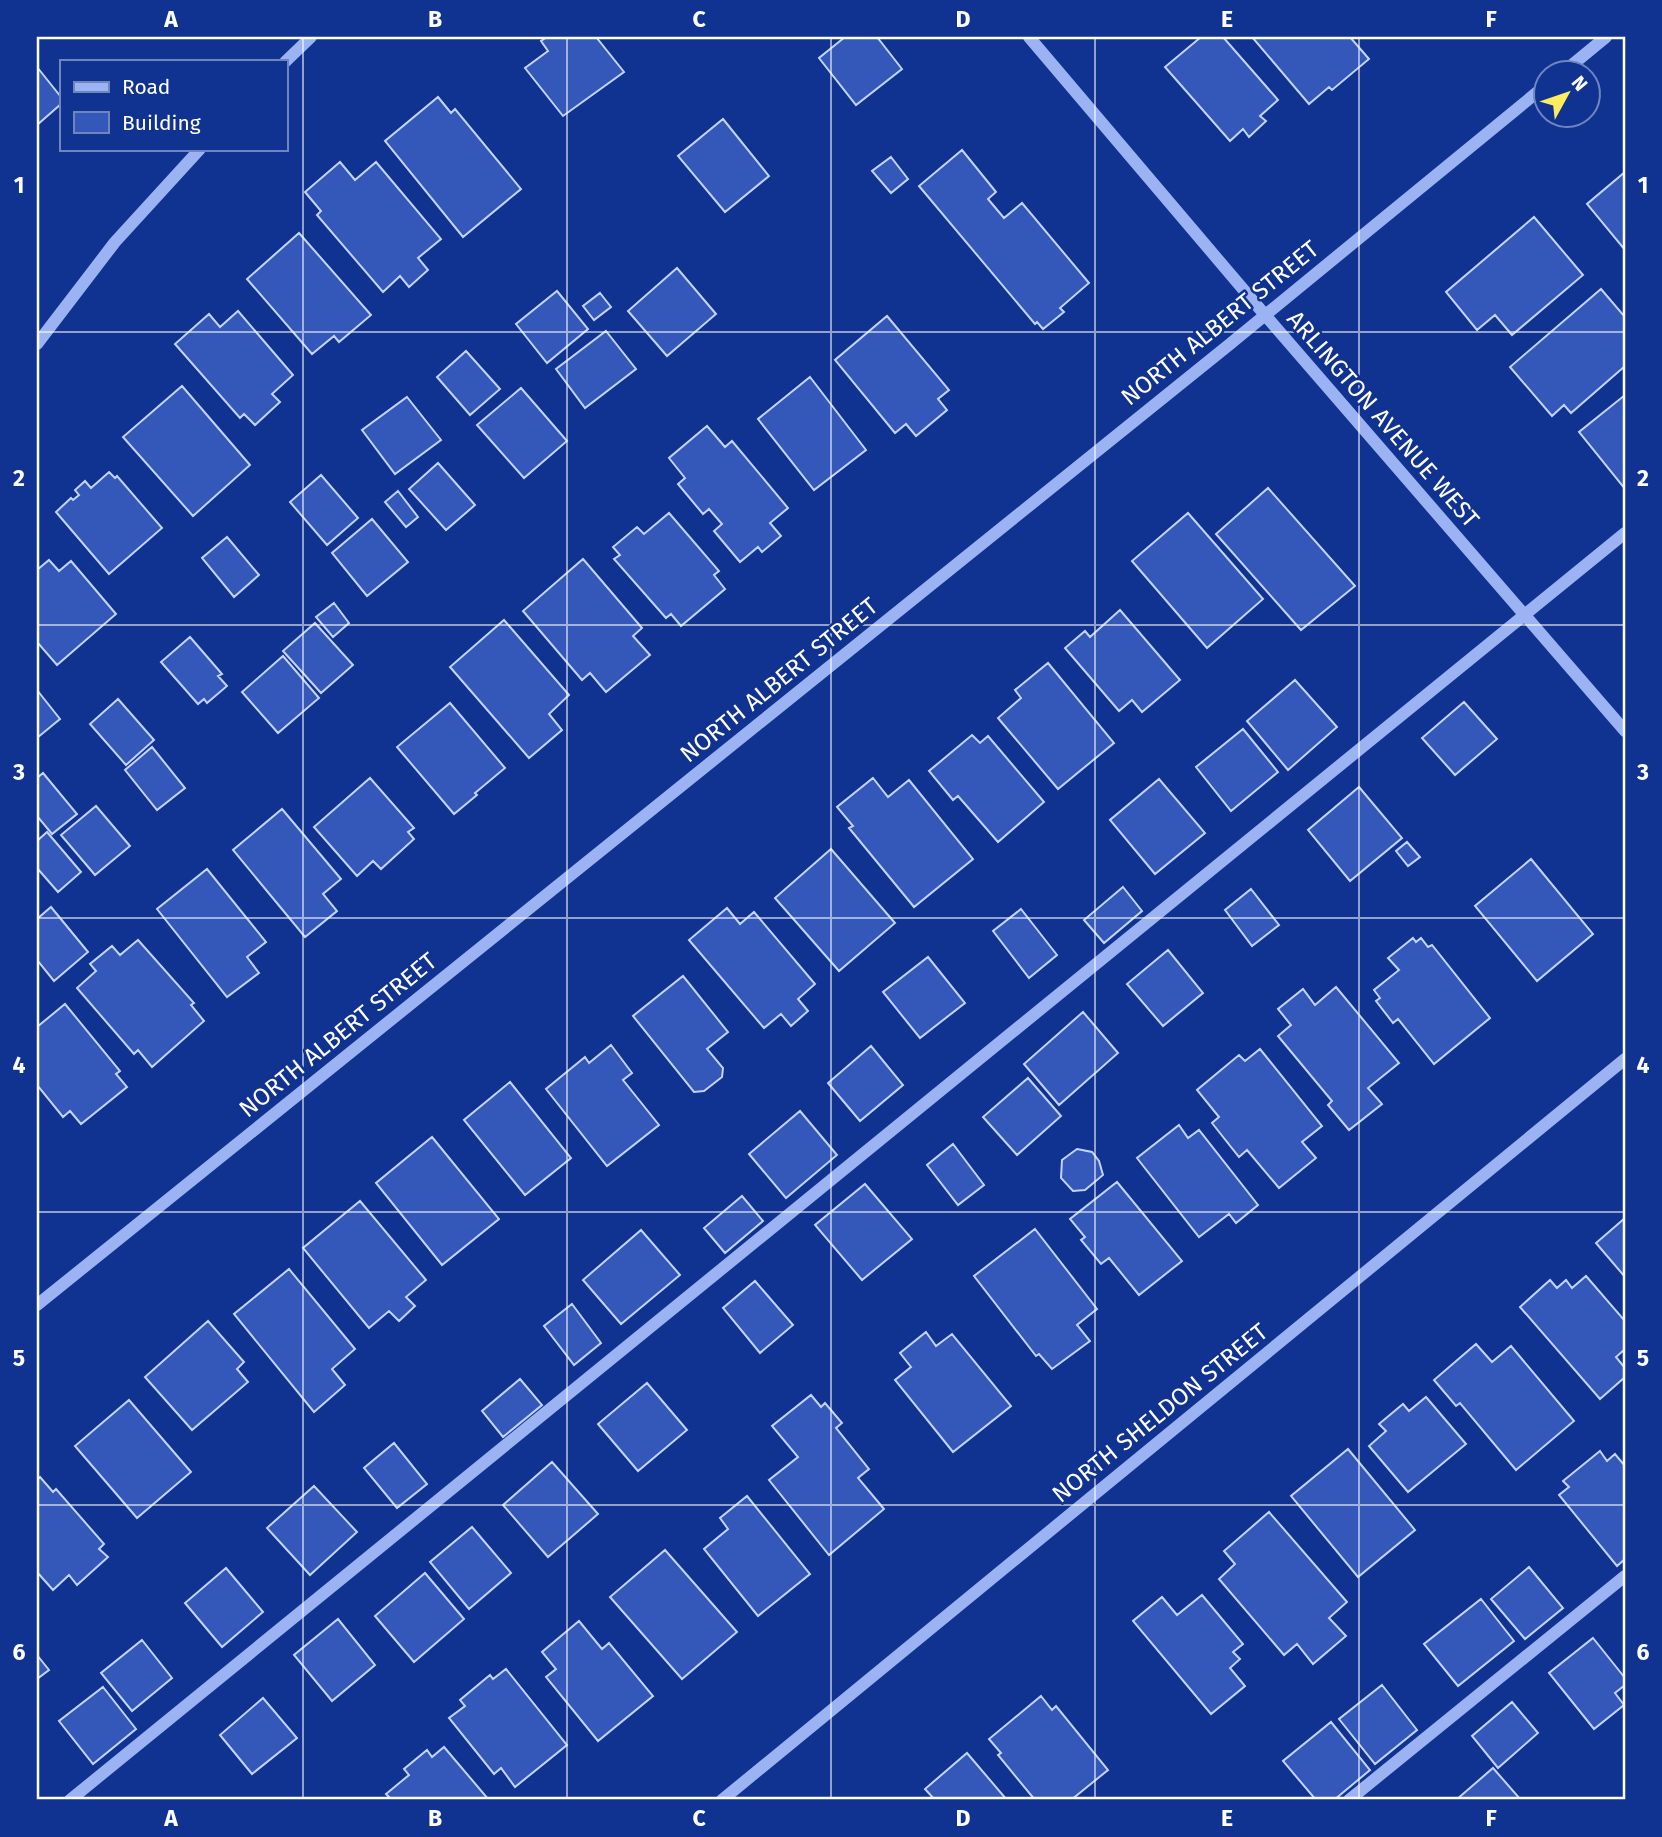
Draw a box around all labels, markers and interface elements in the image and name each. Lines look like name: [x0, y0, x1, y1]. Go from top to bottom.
text: A: [163, 5, 178, 33]
text: B: [428, 5, 442, 33]
text: C: [692, 5, 706, 33]
text: D: [956, 5, 971, 33]
text: E: [1221, 5, 1233, 33]
text: F: [1485, 5, 1497, 33]
legend: [60, 60, 287, 150]
north arrow: [1532, 60, 1602, 130]
text: N: [1567, 71, 1593, 96]
text: Road: [122, 74, 170, 100]
text: Building: [122, 110, 201, 136]
text: 1: [14, 171, 24, 199]
text: 1: [1638, 171, 1648, 199]
street label: NORTH ALBERT STREET: [1116, 234, 1325, 411]
street label: ARLINGTON AVENUE WEST: [1281, 305, 1485, 533]
text: 2: [13, 464, 25, 492]
text: 2: [1637, 464, 1649, 492]
street label: NORTH ALBERT STREET: [675, 591, 884, 768]
text: 3: [12, 758, 25, 786]
text: 3: [1636, 758, 1649, 786]
street label: NORTH ALBERT STREET: [234, 946, 443, 1123]
text: 4: [13, 1051, 26, 1079]
text: 4: [1637, 1051, 1650, 1079]
street label: NORTH SHELDON STREET: [1047, 1317, 1274, 1508]
text: 5: [13, 1344, 25, 1372]
text: 5: [1637, 1344, 1649, 1372]
text: 6: [13, 1638, 26, 1666]
text: 6: [1637, 1638, 1650, 1666]
text: A: [163, 1804, 178, 1832]
text: B: [428, 1804, 442, 1832]
text: C: [692, 1804, 706, 1832]
text: D: [956, 1804, 971, 1832]
text: E: [1221, 1804, 1233, 1832]
text: F: [1485, 1804, 1497, 1832]

